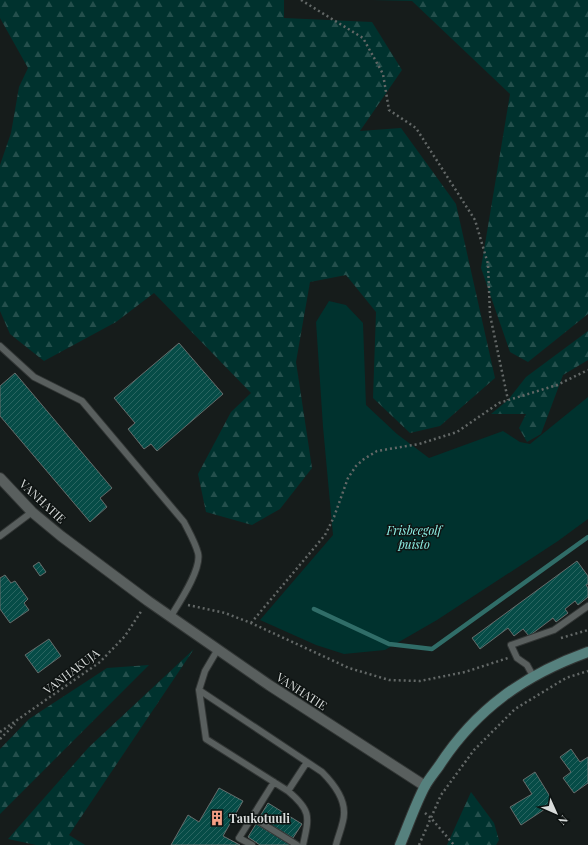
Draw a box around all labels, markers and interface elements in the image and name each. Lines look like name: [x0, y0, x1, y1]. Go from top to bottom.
street label: VANHATIE: [16, 475, 69, 526]
park label: Frisbeegolf puisto: [386, 522, 444, 552]
street label: VANHAKUJA: [39, 644, 103, 698]
street label: VANHATIE: [273, 668, 330, 713]
north arrow: [536, 793, 576, 833]
building icon: Taukotuuli: [208, 809, 226, 827]
place label: Taukotuuli: [229, 810, 290, 826]
text: N: [555, 812, 572, 829]

